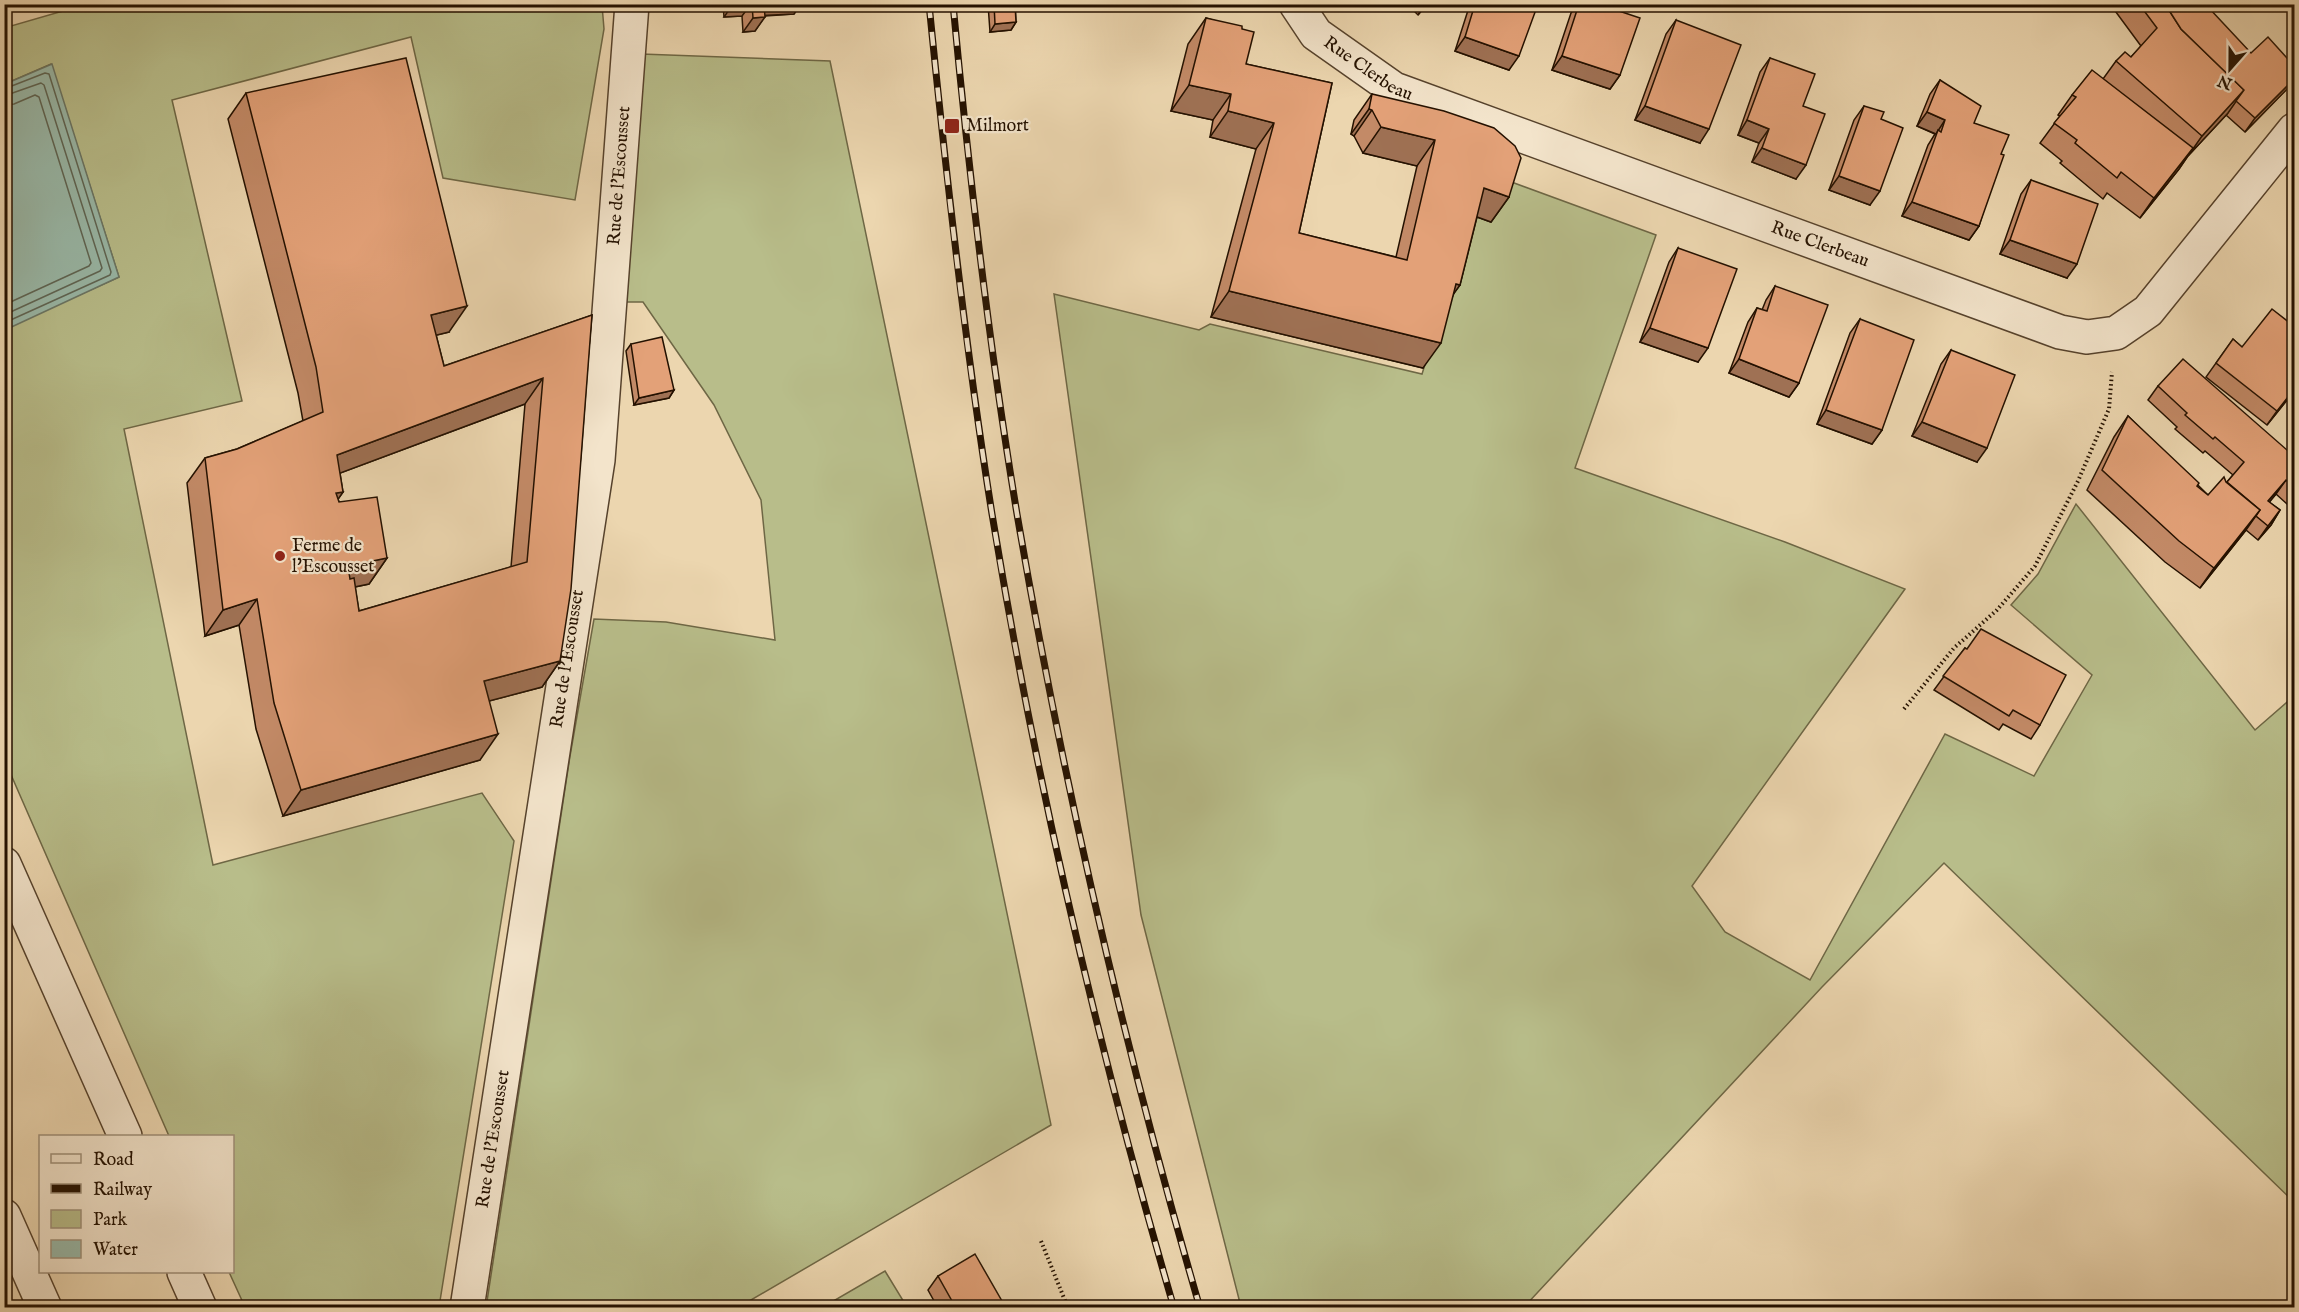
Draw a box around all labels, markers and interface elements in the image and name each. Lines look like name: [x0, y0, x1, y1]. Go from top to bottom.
street label: Rue Clerbeau: [1319, 31, 1416, 106]
north arrow: [2200, 39, 2260, 99]
text: N: [2215, 69, 2236, 93]
street label: Rue de l'Escousset: [603, 105, 636, 246]
place label: Milmort: [966, 115, 1029, 138]
marker: Milmort: [943, 117, 961, 135]
street label: Rue Clerbeau: [1768, 216, 1872, 273]
place label: Ferme de l'Escousset: [292, 535, 374, 579]
marker: Ferme de l'Escousset: [273, 549, 287, 563]
street label: Rue de l'Escousset: [545, 588, 589, 729]
street label: Rue de l'Escousset: [471, 1068, 515, 1210]
legend: [39, 1135, 234, 1273]
text: Road: [93, 1149, 134, 1172]
text: Railway: [93, 1179, 152, 1202]
text: Park: [93, 1209, 128, 1232]
text: Water: [93, 1239, 138, 1262]

